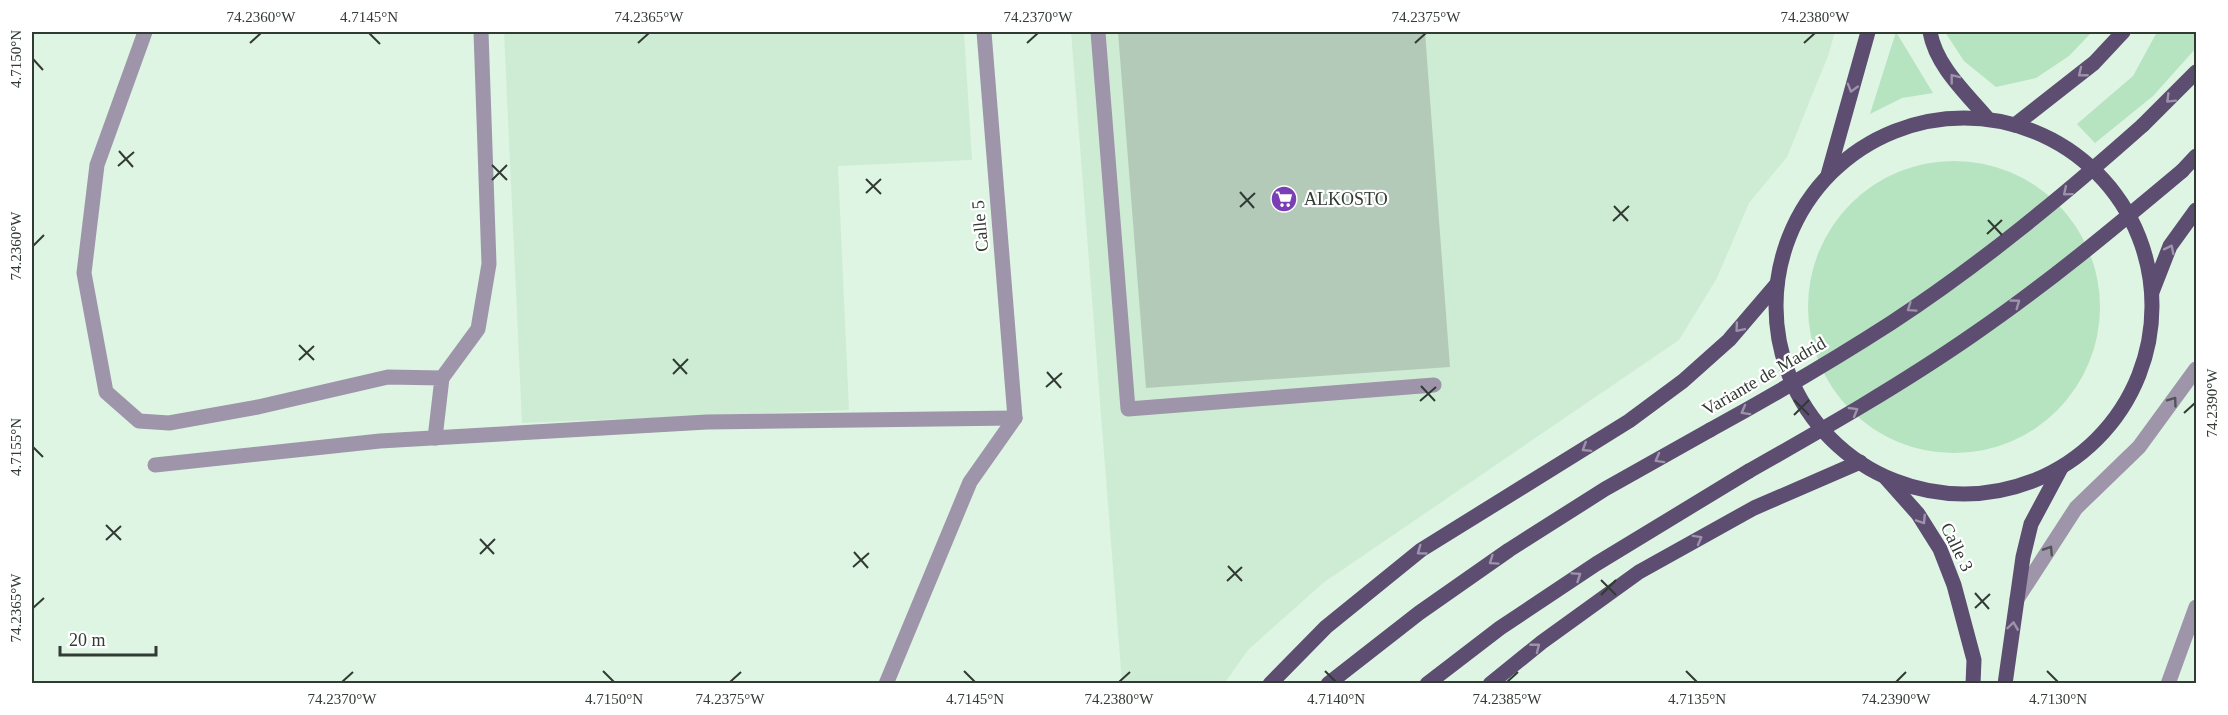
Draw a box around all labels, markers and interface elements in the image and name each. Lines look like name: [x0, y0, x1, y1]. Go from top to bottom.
text: 74.2360°W: [227, 9, 296, 25]
text: 4.7145°N: [340, 9, 398, 25]
text: 74.2365°W: [615, 9, 684, 25]
text: 74.2370°W: [1004, 9, 1073, 25]
text: 74.2375°W: [1392, 9, 1461, 25]
text: 74.2380°W: [1781, 9, 1850, 25]
text: 4.7150°N: [8, 30, 24, 88]
one-way arrow: [2078, 65, 2089, 76]
one-way arrow: [1950, 74, 1961, 85]
one-way arrow: [1847, 82, 1859, 93]
one-way arrow: [2166, 92, 2176, 103]
supermarket icon: ALKOSTO: [1269, 184, 1299, 214]
one-way arrow: [2063, 184, 2074, 195]
place label: ALKOSTO: [1304, 189, 1388, 209]
street label: Calle 5: [968, 199, 992, 253]
text: 74.2360°W: [8, 211, 24, 280]
one-way arrow: [2163, 244, 2175, 255]
one-way arrow: [2010, 299, 2021, 310]
one-way arrow: [1907, 301, 1918, 312]
one-way arrow: [1735, 321, 1746, 332]
street label: Variante de Madrid: [1699, 333, 1829, 419]
text: 74.2390°W: [2204, 368, 2220, 437]
one-way arrow: [2165, 397, 2176, 408]
one-way arrow: [1741, 404, 1752, 415]
one-way arrow: [1848, 407, 1858, 419]
text: 4.7155°N: [8, 418, 24, 476]
one-way arrow: [1582, 440, 1592, 452]
one-way arrow: [1655, 451, 1665, 463]
one-way arrow: [1915, 514, 1926, 525]
street label: Calle 3: [1937, 519, 1977, 575]
one-way arrow: [1692, 535, 1702, 546]
one-way arrow: [1416, 544, 1427, 555]
one-way arrow: [2041, 546, 2053, 556]
one-way arrow: [1489, 554, 1500, 565]
one-way arrow: [1571, 572, 1582, 583]
text: 74.2365°W: [8, 573, 24, 642]
scale bar: [60, 619, 156, 657]
one-way arrow: [2007, 621, 2019, 630]
text: 20 m: [69, 630, 106, 650]
one-way arrow: [1529, 643, 1540, 654]
text: 74.2370°W: [308, 691, 377, 707]
text: 4.7150°N: [585, 691, 643, 707]
text: 74.2375°W: [696, 691, 765, 707]
text: 4.7145°N: [946, 691, 1004, 707]
text: 74.2380°W: [1085, 691, 1154, 707]
text: 4.7140°N: [1307, 691, 1365, 707]
text: 74.2385°W: [1473, 691, 1542, 707]
text: 4.7135°N: [1668, 691, 1726, 707]
text: 74.2390°W: [1862, 691, 1931, 707]
text: 4.7130°N: [2029, 691, 2087, 707]

